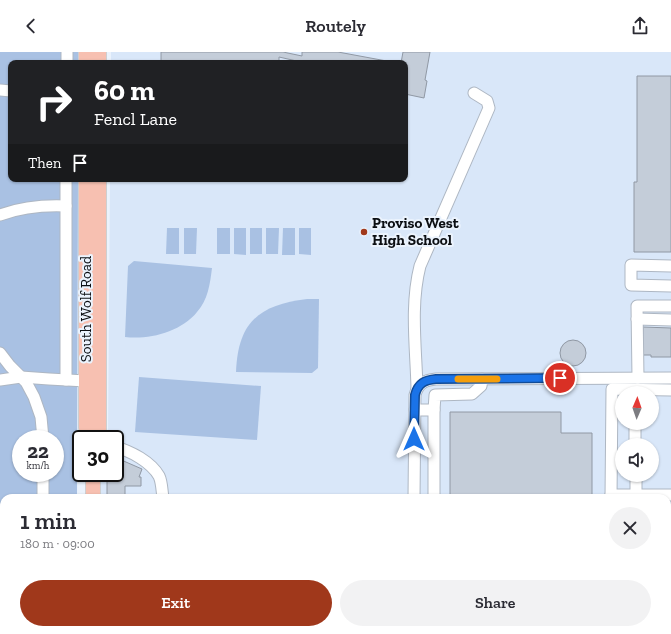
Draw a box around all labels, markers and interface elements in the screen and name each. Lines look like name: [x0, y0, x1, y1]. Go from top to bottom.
icon: back: [20, 15, 42, 37]
text: Routely: [305, 15, 366, 37]
icon: share: [629, 15, 651, 37]
text: 60 m: [94, 74, 155, 107]
icon: right: [28, 76, 80, 128]
text: Fencl Lane: [94, 108, 177, 130]
icon: arrive: [69, 152, 91, 174]
text: Then: [28, 154, 61, 172]
place label: Proviso West High School: [372, 214, 460, 249]
marker: Proviso West High School: [359, 227, 369, 237]
street label: South Wolf Road: [77, 255, 95, 362]
pin: [543, 361, 577, 395]
icon: arrive: [549, 367, 571, 389]
north arrow: [615, 386, 659, 430]
map controls: [615, 386, 659, 482]
position arrow: [393, 418, 435, 460]
speed limit sign: 30: [72, 430, 124, 482]
button: sound: [615, 438, 659, 482]
text: 22: [27, 439, 49, 463]
text: km/h: [27, 460, 49, 472]
text: 1 min: [20, 506, 76, 535]
button: close: [609, 507, 651, 549]
text: 180 m · 09:00: [20, 536, 95, 551]
button: Exit: [20, 580, 332, 626]
button: Share: [340, 580, 651, 626]

